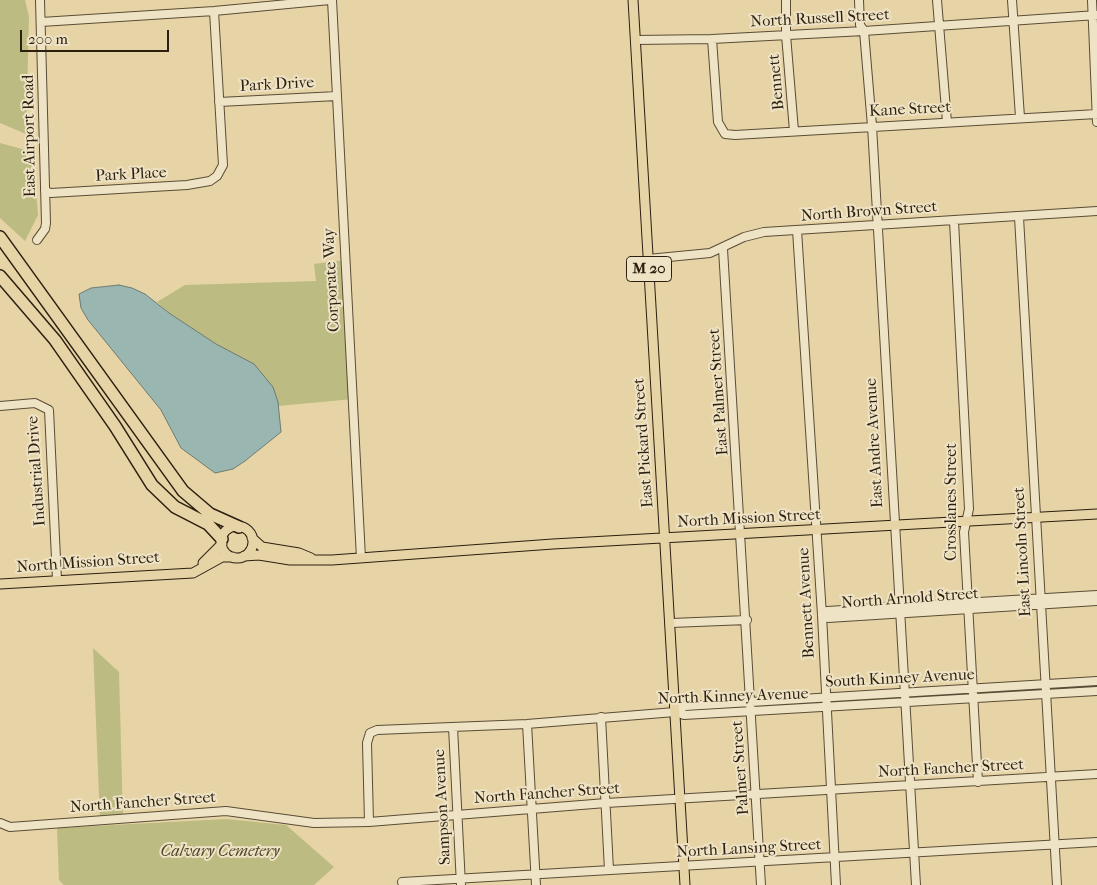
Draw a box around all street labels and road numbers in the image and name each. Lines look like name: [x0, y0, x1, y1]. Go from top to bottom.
street label: North Russell Street: [750, 6, 890, 32]
street label: Bennett: [765, 53, 789, 111]
street label: Park Drive: [239, 73, 315, 97]
street label: East Airport Road: [19, 74, 41, 198]
street label: Kane Street: [869, 98, 951, 122]
street label: Park Place: [95, 164, 167, 186]
street label: North Brown Street: [800, 198, 938, 226]
street label: Corporate Way: [320, 227, 344, 333]
road number: M 20: [626, 256, 672, 282]
street label: East Palmer Street: [705, 328, 733, 456]
street label: East Pickard Street: [630, 377, 658, 509]
street label: East Andre Avenue: [862, 377, 888, 509]
street label: Industrial Drive: [24, 415, 50, 527]
street label: Crosslanes Street: [942, 443, 962, 561]
street label: East Lincoln Street: [1010, 486, 1036, 618]
street label: North Mission Street: [677, 506, 821, 532]
street label: Bennett Avenue: [795, 547, 819, 659]
street label: North Mission Street: [16, 548, 160, 578]
street label: North Arnold Street: [841, 585, 979, 613]
street label: South Kinney Avenue: [825, 666, 975, 692]
street label: North Kinney Avenue: [657, 685, 809, 709]
street label: Palmer Street: [728, 720, 754, 816]
street label: Sampson Avenue: [430, 749, 456, 865]
street label: North Fancher Street: [877, 756, 1025, 782]
street label: North Fancher Street: [473, 779, 621, 809]
street label: North Fancher Street: [69, 788, 217, 818]
street label: North Lansing Street: [676, 836, 822, 862]

